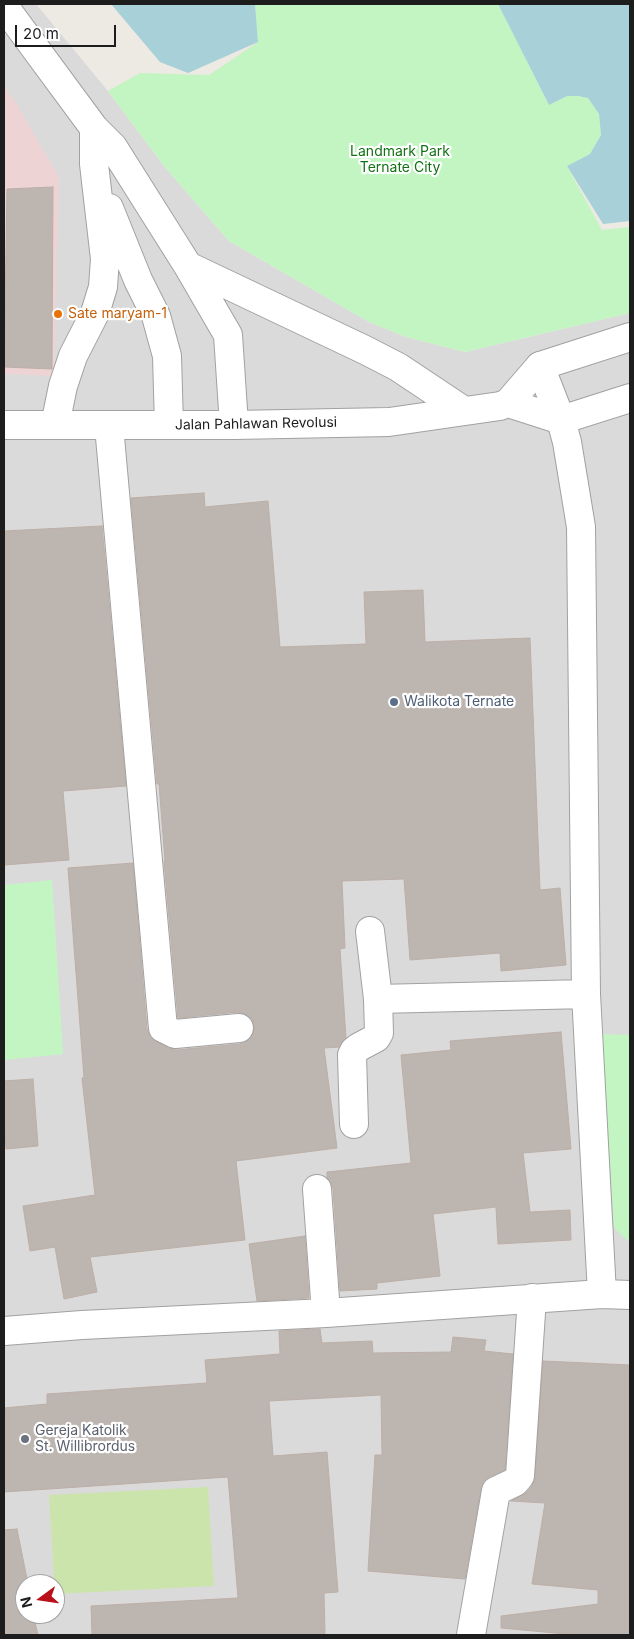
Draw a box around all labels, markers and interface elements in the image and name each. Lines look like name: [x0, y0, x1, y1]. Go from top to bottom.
scale bar: [18, 15, 119, 47]
text: 20 m: [23, 24, 59, 43]
park label: Landmark Park Ternate City: [350, 144, 450, 176]
place label: Sate maryam-1: [68, 306, 167, 322]
marker: Sate maryam-1: [52, 308, 64, 320]
street label: Jalan Pahlawan Revolusi: [175, 414, 337, 434]
place label: Walikota Ternate: [404, 694, 514, 710]
marker: Walikota Ternate: [388, 696, 400, 708]
place label: Gereja Katolik St. Willibrordus: [35, 1423, 135, 1455]
marker: Gereja Katolik St. Willibrordus: [19, 1433, 31, 1445]
north arrow: [15, 1574, 65, 1624]
text: N: [16, 1595, 35, 1610]

